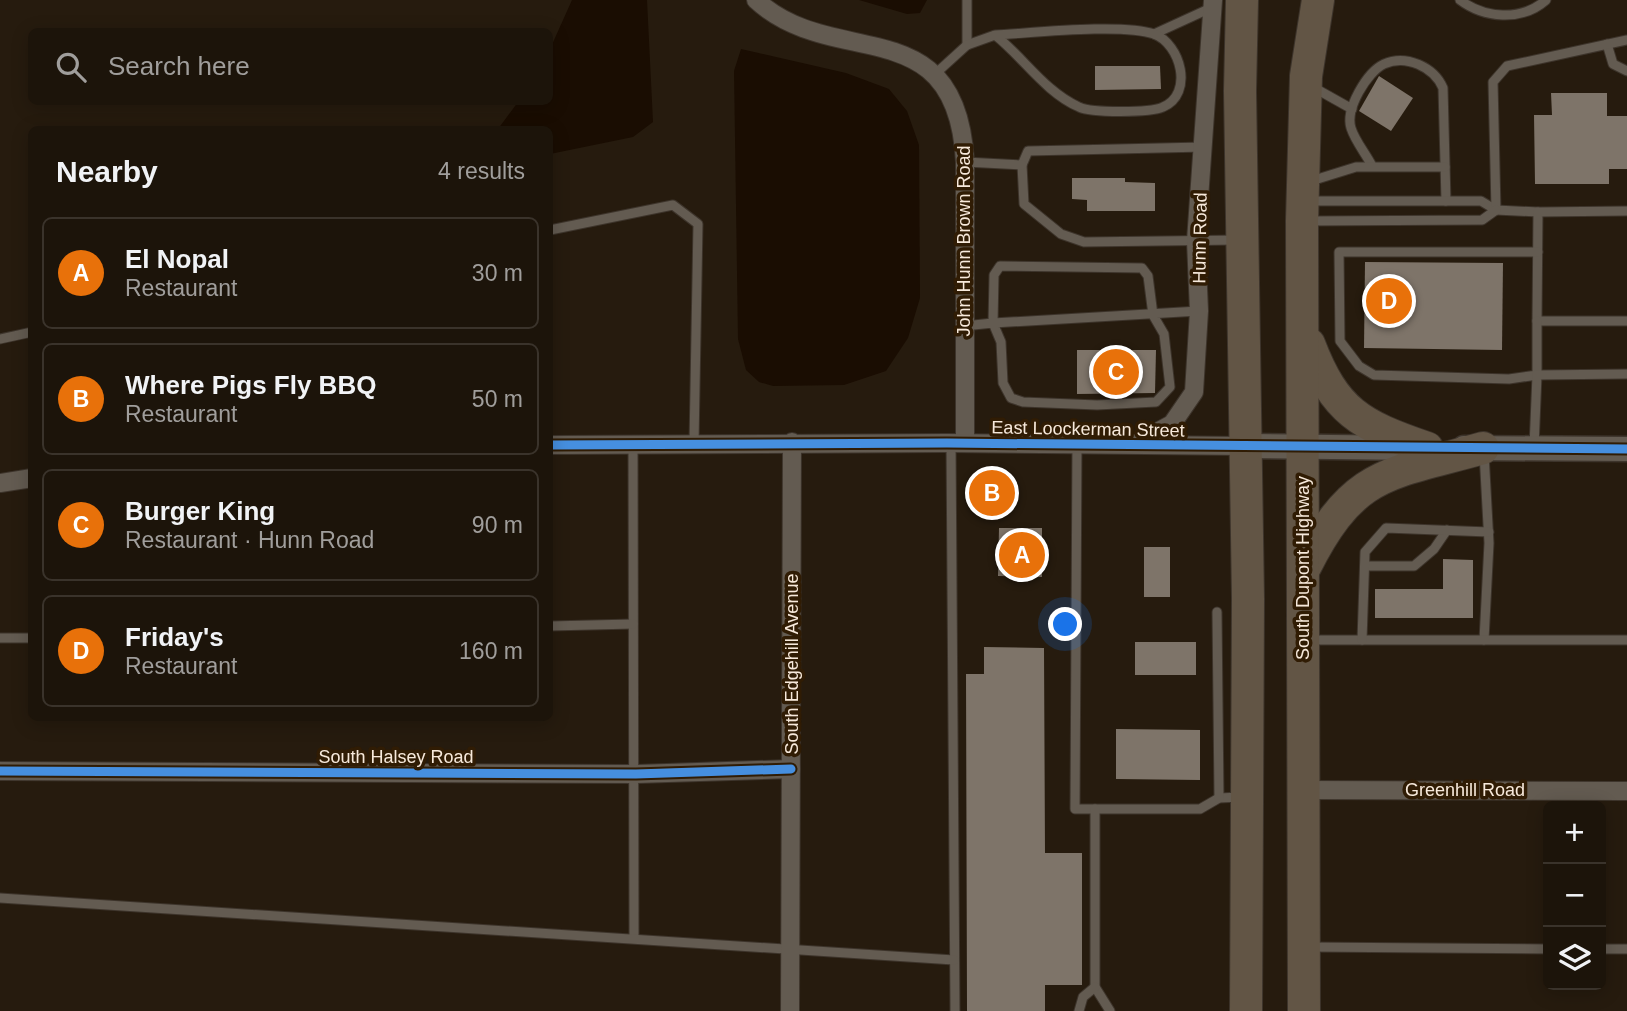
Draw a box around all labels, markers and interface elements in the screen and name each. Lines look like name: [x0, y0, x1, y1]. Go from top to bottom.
search box: [28, 28, 553, 105]
icon: search: [52, 48, 90, 86]
text: Search here: [108, 51, 250, 81]
street label: John Hunn Brown Road: [954, 145, 974, 337]
text: Nearby: [56, 155, 158, 188]
text: 4 results: [438, 158, 525, 184]
street label: Hunn Road: [1189, 192, 1211, 284]
text: El Nopal: [125, 244, 229, 274]
text: A: [73, 260, 89, 286]
text: 30 m: [472, 260, 523, 286]
text: Restaurant: [125, 275, 238, 301]
pin: D: [1366, 275, 1412, 327]
pin: C: [1093, 346, 1139, 398]
text: Where Pigs Fly BBQ: [125, 370, 376, 400]
text: B: [73, 386, 89, 412]
text: 50 m: [472, 386, 523, 412]
text: Restaurant: [125, 401, 238, 427]
street label: East Loockerman Street: [991, 417, 1185, 441]
pin: B: [969, 467, 1015, 519]
street label: South Dupont Highway: [1293, 476, 1313, 660]
text: Burger King: [125, 496, 275, 526]
text: C: [73, 512, 89, 538]
text: 90 m: [472, 512, 523, 538]
text: Restaurant · Hunn Road: [125, 527, 374, 553]
pin: A: [999, 529, 1045, 581]
street label: South Edgehill Avenue: [782, 574, 802, 754]
your location: [1048, 607, 1082, 641]
text: Friday's: [125, 622, 224, 652]
text: D: [73, 638, 89, 664]
text: 160 m: [459, 638, 523, 664]
text: Restaurant: [125, 653, 238, 679]
street label: South Halsey Road: [318, 747, 474, 767]
street label: Greenhill Road: [1405, 780, 1525, 800]
map controls: [1543, 801, 1606, 990]
button: +: [1543, 801, 1606, 864]
button: −: [1543, 864, 1606, 927]
button: layers: [1543, 927, 1606, 990]

